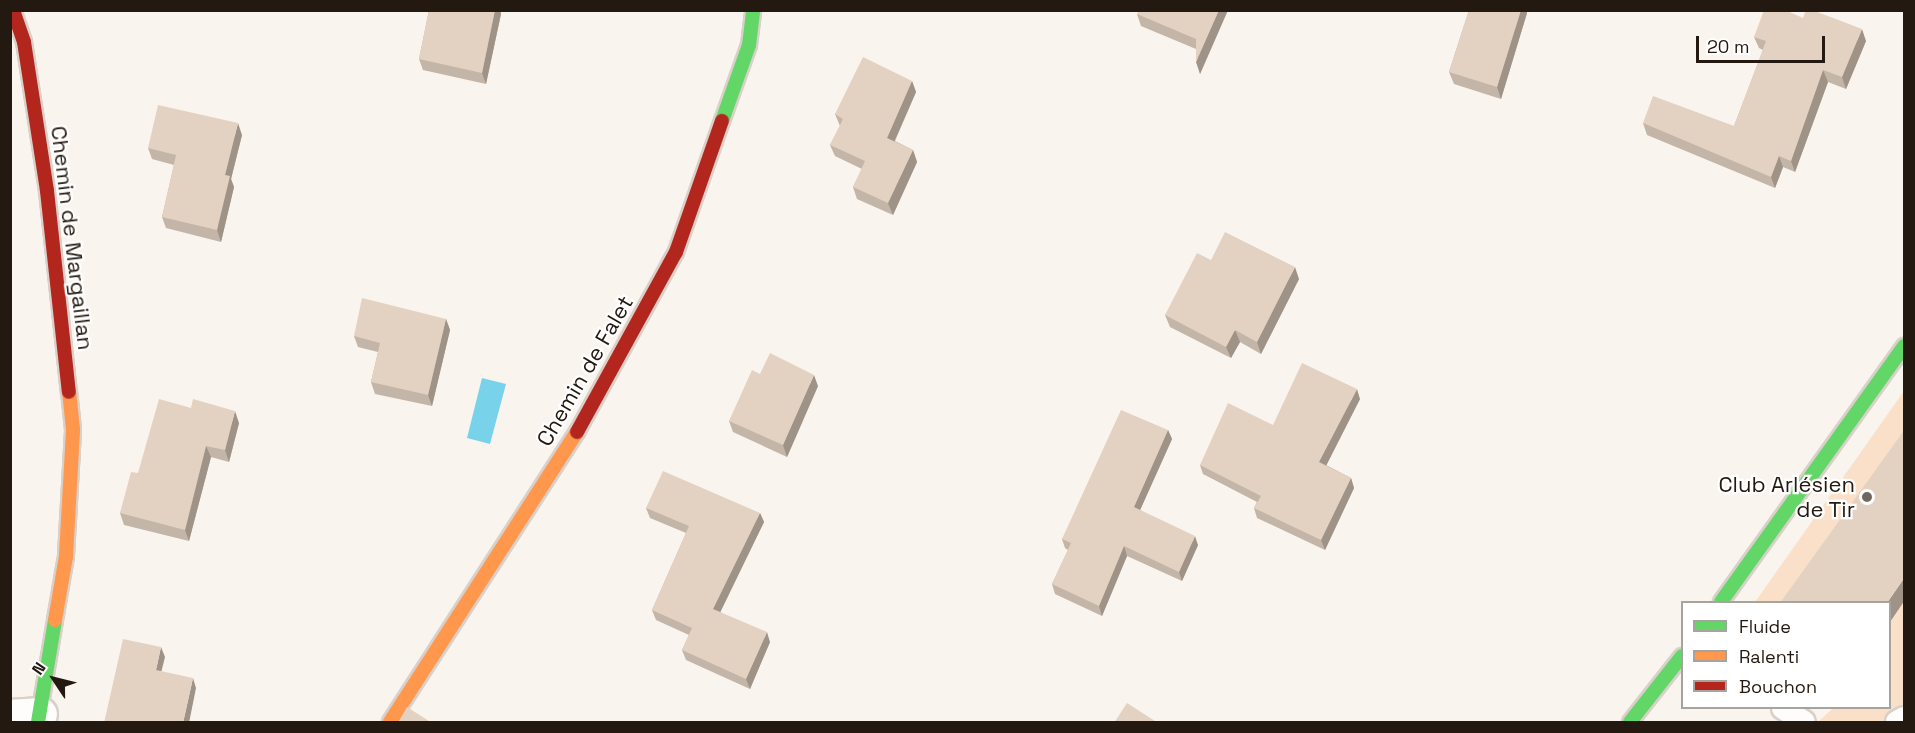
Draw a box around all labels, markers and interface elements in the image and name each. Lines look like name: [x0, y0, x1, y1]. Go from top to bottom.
scale bar: [1699, 24, 1828, 62]
text: 20 m: [1707, 35, 1750, 58]
street label: Chemin de Margaillan: [45, 124, 99, 352]
street label: Chemin de Falet: [531, 291, 639, 451]
place label: Club Arlésien de Tir: [1718, 471, 1855, 522]
marker: Club Arlésien de Tir: [1860, 490, 1874, 504]
legend: [1681, 601, 1891, 709]
text: Fluide: [1739, 615, 1791, 638]
text: Ralenti: [1739, 645, 1799, 668]
north arrow: [24, 649, 84, 709]
text: N: [27, 658, 51, 679]
text: Bouchon: [1739, 675, 1817, 698]

